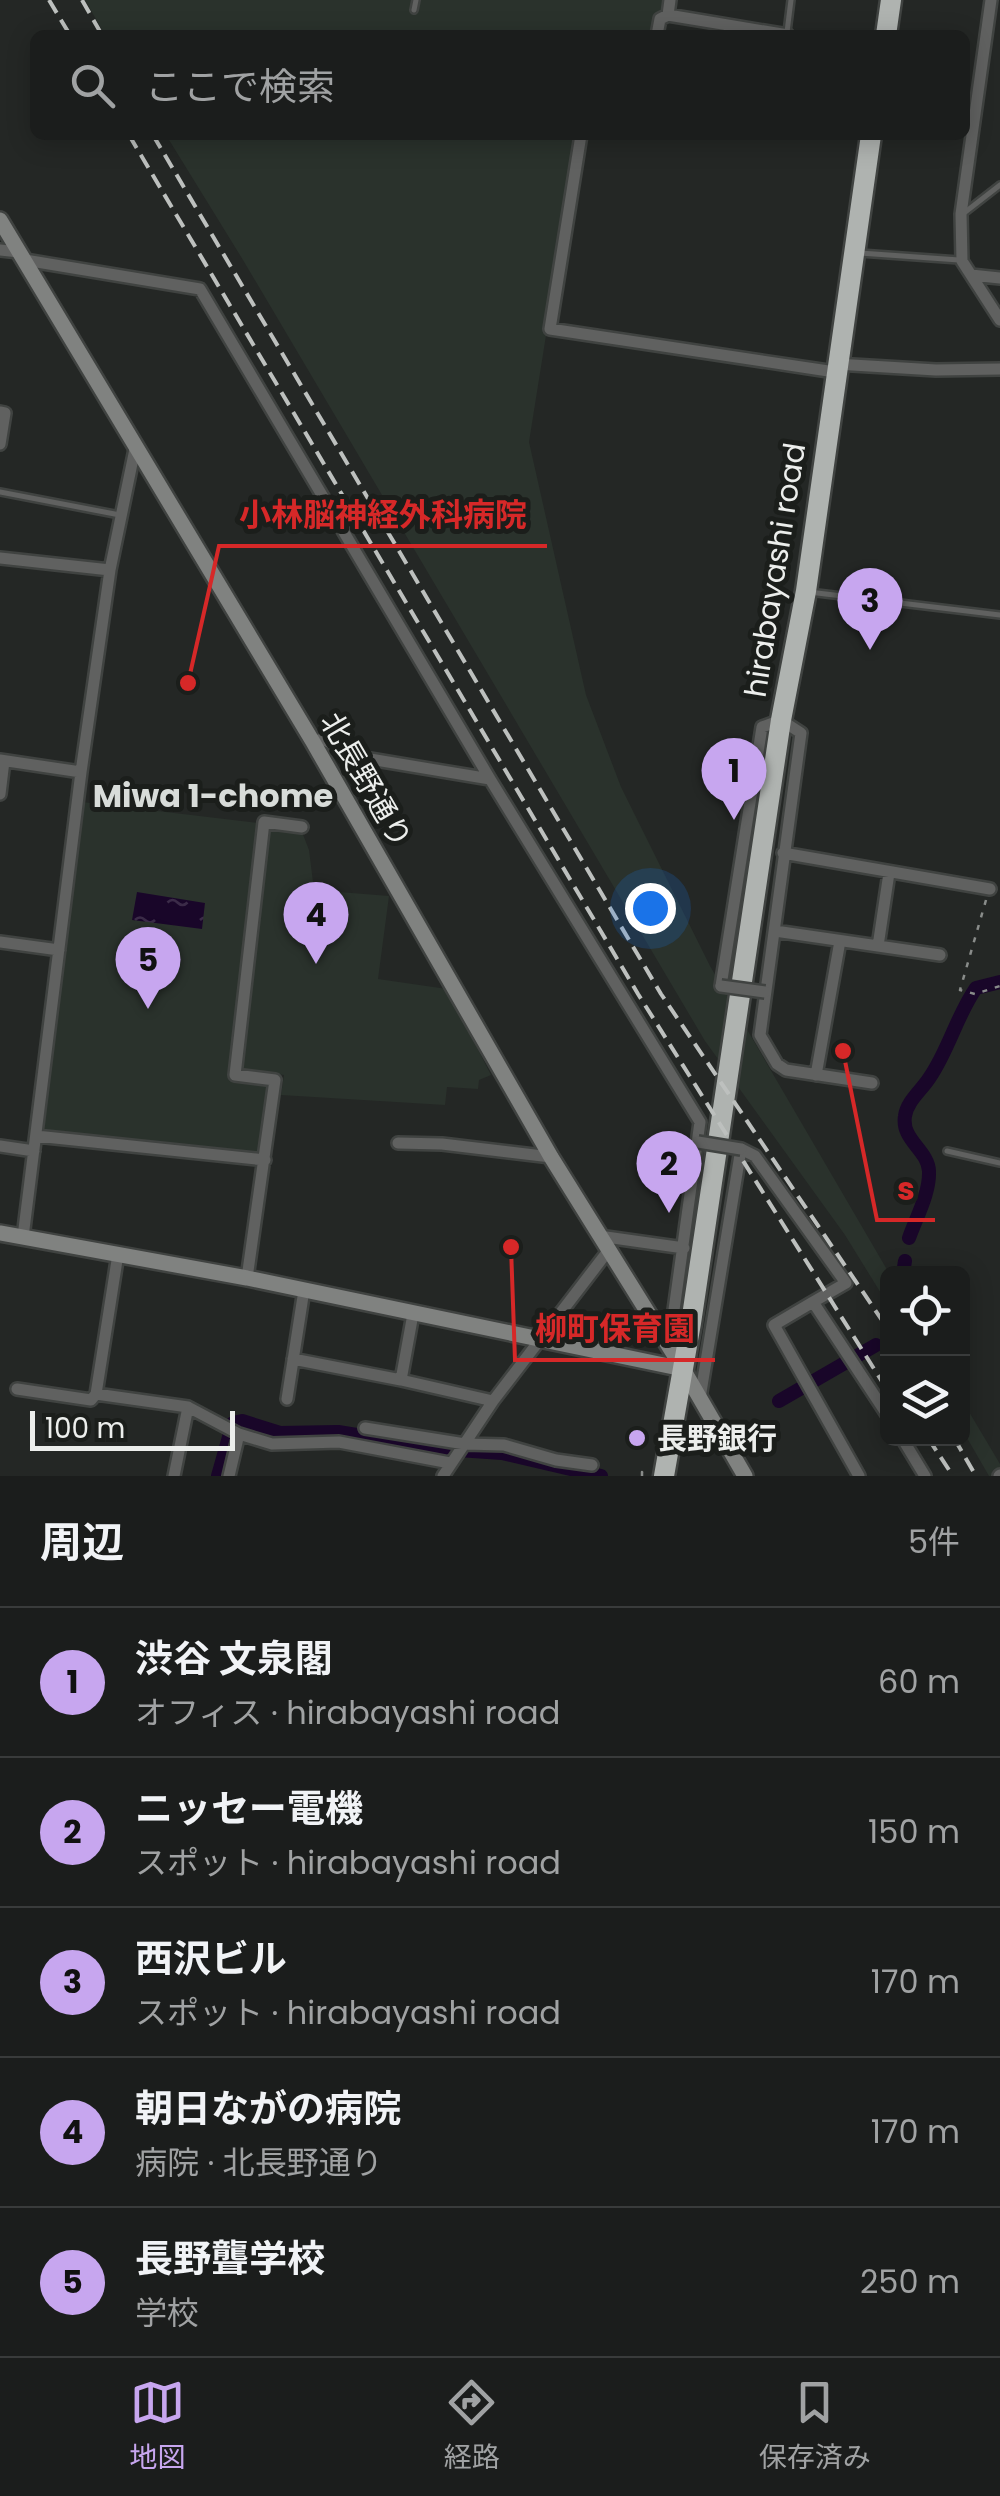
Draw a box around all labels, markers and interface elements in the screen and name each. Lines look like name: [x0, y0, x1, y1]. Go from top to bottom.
search box: [30, 30, 970, 140]
icon: search: [65, 58, 120, 113]
text: ここで検索: [145, 60, 335, 113]
street label: hirabayashi road: [734, 440, 816, 700]
callout: 小林脳神経外科病院: [219, 484, 547, 546]
text: 小林脳神経外科病院: [239, 492, 527, 537]
pin: 3: [838, 568, 902, 650]
street label: 北長野通り: [310, 704, 422, 856]
pin: 1: [702, 738, 766, 820]
district label: Miwa 1-chome: [93, 773, 333, 818]
pin: 4: [284, 882, 348, 964]
your location: [625, 883, 676, 934]
pin: 5: [116, 926, 180, 1009]
pin: 2: [636, 1130, 702, 1213]
callout: s: [877, 1158, 935, 1220]
text: s: [897, 1166, 915, 1211]
map controls: [880, 1266, 970, 1446]
button: locate: [880, 1266, 970, 1356]
callout: 柳町保育園: [515, 1298, 715, 1360]
text: 柳町保育園: [535, 1306, 695, 1351]
button: layers: [880, 1356, 970, 1446]
scale bar: [30, 1406, 235, 1450]
text: 100 m: [45, 1409, 125, 1448]
place label: 長野銀行: [657, 1417, 777, 1460]
marker: 長野銀行: [626, 1427, 648, 1449]
text: 周辺: [40, 1513, 124, 1572]
text: 5件: [908, 1519, 960, 1564]
text: 渋谷 文泉閣: [135, 1632, 333, 1685]
text: 1: [66, 1659, 79, 1704]
text: 60 m: [878, 1659, 960, 1704]
text: オフィス · hirabayashi road: [135, 1690, 560, 1735]
text: ニッセー電機: [135, 1782, 363, 1835]
text: 2: [63, 1809, 82, 1854]
text: 150 m: [868, 1809, 960, 1854]
text: スポット · hirabayashi road: [135, 1840, 561, 1885]
text: 西沢ビル: [135, 1932, 287, 1985]
text: 3: [63, 1959, 82, 2004]
text: 170 m: [871, 1959, 960, 2004]
text: スポット · hirabayashi road: [135, 1990, 561, 2035]
text: 朝日ながの病院: [135, 2082, 401, 2135]
text: 4: [62, 2109, 83, 2154]
text: 170 m: [871, 2109, 960, 2154]
text: 病院 · 北長野通り: [135, 2140, 383, 2185]
text: 長野聾学校: [135, 2232, 325, 2285]
text: 5: [62, 2259, 83, 2304]
text: 250 m: [860, 2259, 960, 2304]
text: 学校: [135, 2290, 199, 2335]
tab: 地図: [129, 2375, 185, 2479]
tab: 経路: [444, 2375, 500, 2479]
tab: 保存済み: [759, 2375, 871, 2479]

